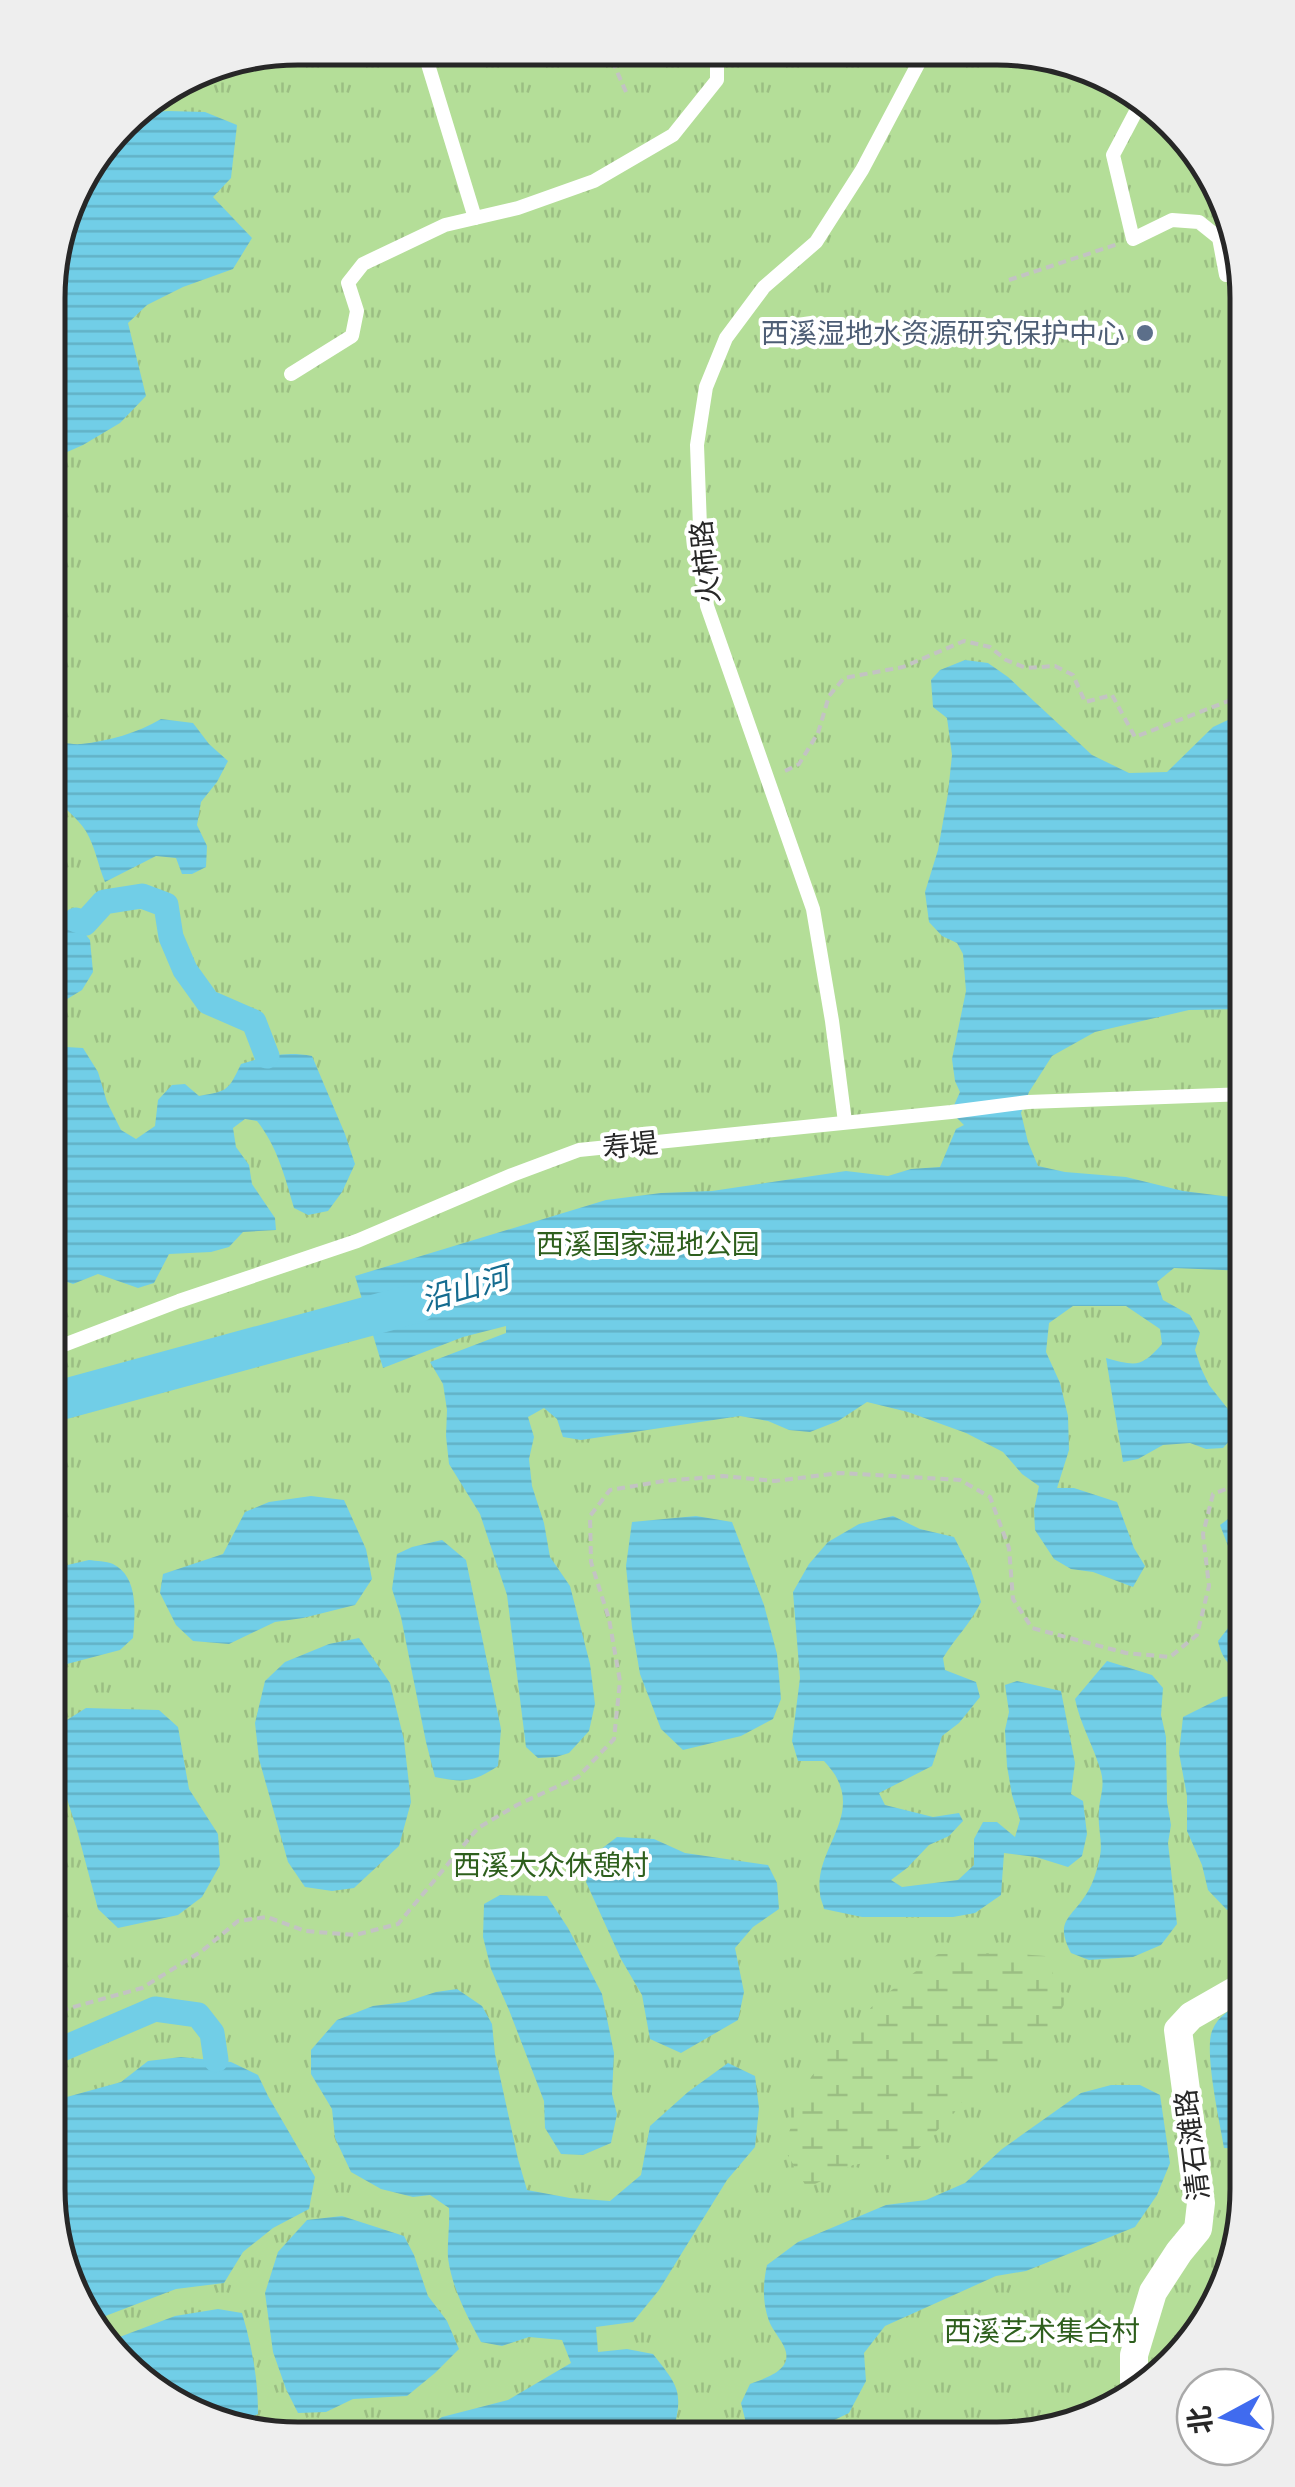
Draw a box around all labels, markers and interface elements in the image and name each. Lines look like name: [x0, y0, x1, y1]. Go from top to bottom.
place label: 西溪湿地水资源研究保护中心: [761, 314, 1125, 352]
marker: 西溪湿地水资源研究保护中心: [1134, 322, 1156, 344]
street label: 火柿路: [682, 518, 728, 606]
street label: 寿堤: [600, 1123, 660, 1167]
park label: 西溪国家湿地公园: [536, 1225, 760, 1263]
water label: 沿山河: [416, 1255, 518, 1320]
park label: 西溪大众休憩村: [453, 1846, 649, 1884]
street label: 清石滩路: [1166, 2087, 1218, 2203]
park label: 西溪艺术集合村: [944, 2312, 1140, 2350]
north arrow: [1175, 2367, 1275, 2467]
text: 北: [1180, 2404, 1221, 2436]

